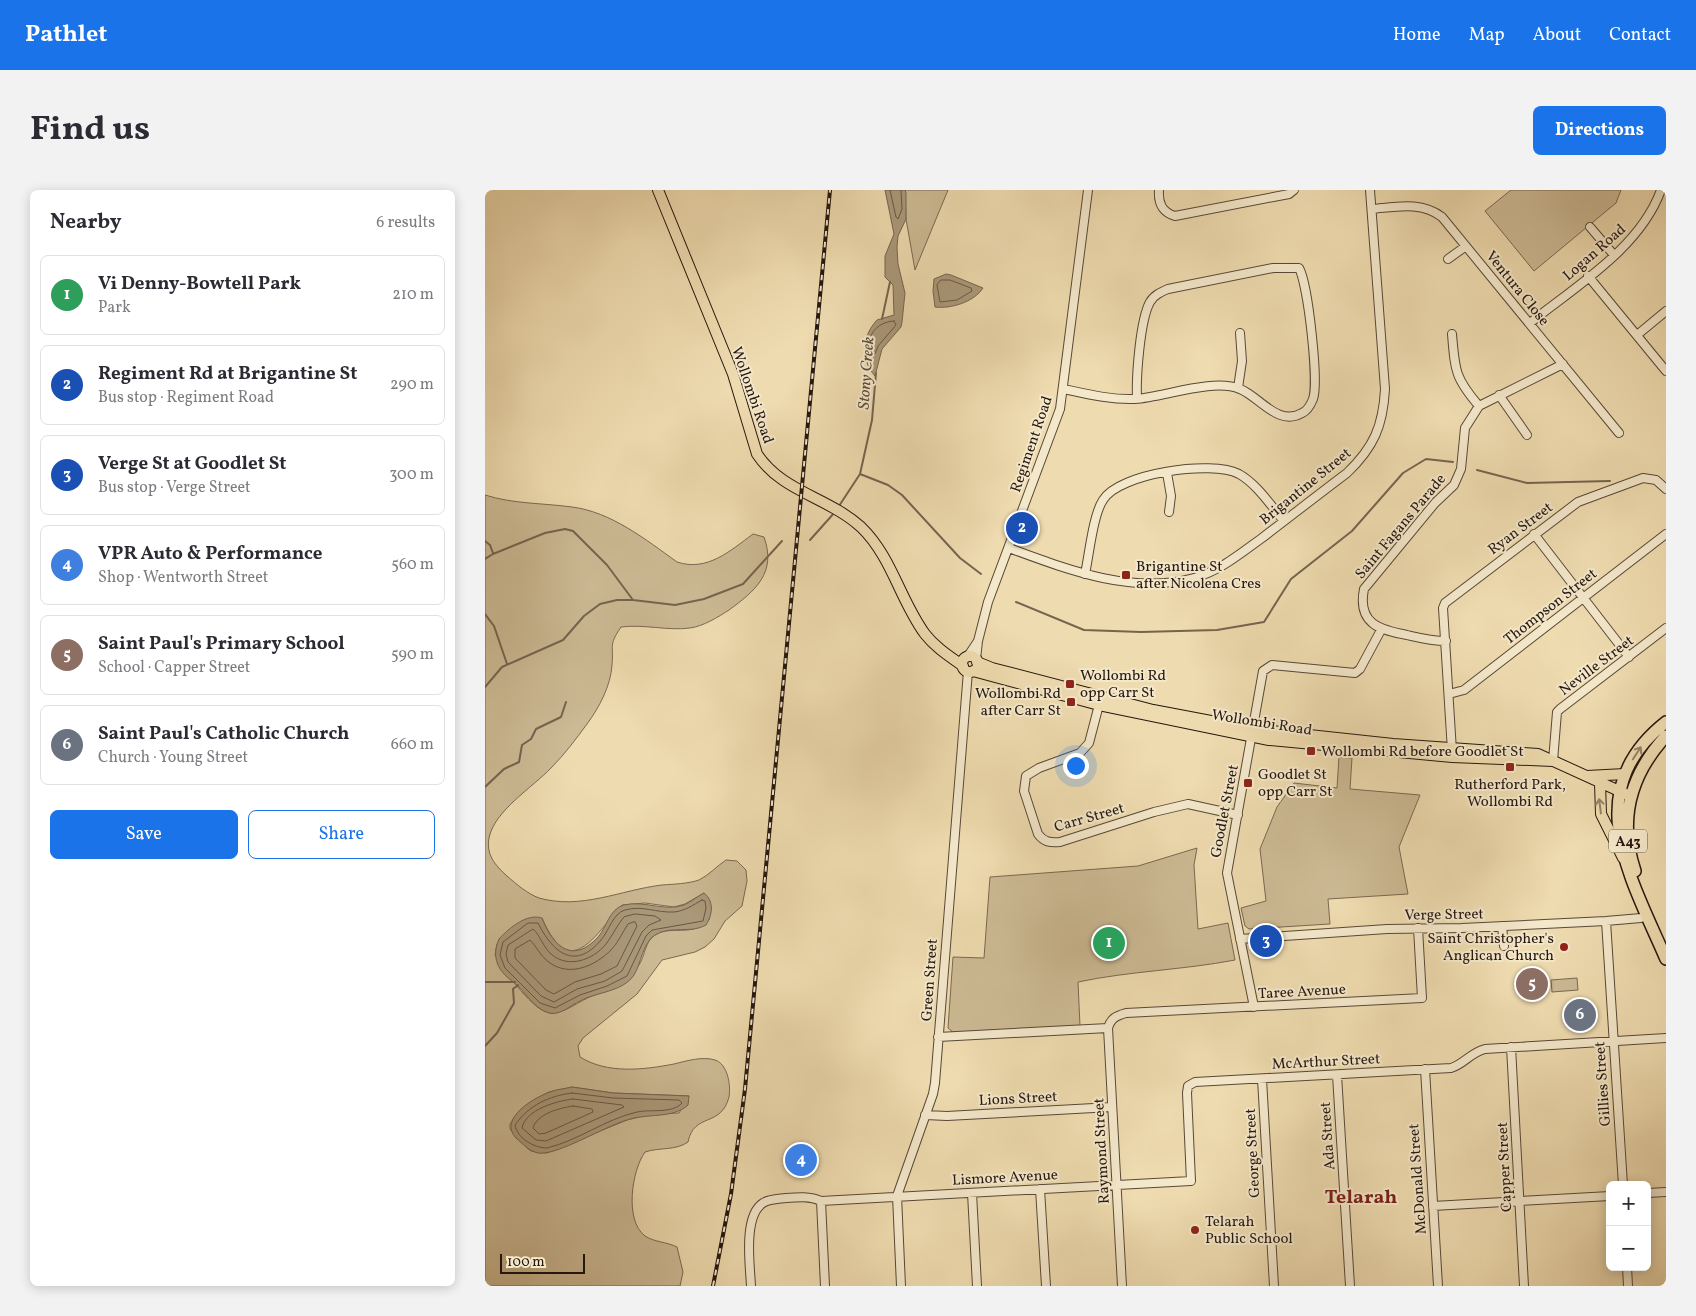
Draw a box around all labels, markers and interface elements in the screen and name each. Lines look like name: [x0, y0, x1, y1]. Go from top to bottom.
text: Pathlet: [25, 18, 107, 52]
text: Home: [1393, 23, 1441, 48]
text: Map: [1469, 23, 1505, 48]
text: About: [1533, 23, 1581, 48]
text: Contact: [1609, 23, 1671, 48]
text: Find us: [30, 106, 150, 154]
button: Directions: [1533, 106, 1666, 155]
text: Nearby: [50, 208, 121, 237]
text: 6 results: [376, 212, 435, 234]
street label: Logan Road: [1559, 220, 1631, 286]
street label: Ventura Close: [1480, 247, 1554, 331]
text: Vi Denny-Bowtell Park: [98, 271, 301, 297]
text: 1: [64, 284, 70, 306]
text: 210 m: [392, 284, 434, 306]
text: Park: [98, 297, 131, 319]
water label: Stony Creek: [853, 336, 881, 410]
street label: Wollombi Road: [725, 344, 778, 447]
text: Regiment Rd at Brigantine St: [98, 361, 357, 387]
text: 2: [63, 374, 71, 396]
text: 290 m: [390, 374, 434, 396]
text: Bus stop · Regiment Road: [98, 387, 274, 409]
street label: Regiment Road: [1006, 393, 1059, 496]
street label: Brigantine Street: [1256, 444, 1356, 531]
text: Verge St at Goodlet St: [98, 451, 286, 477]
text: 3: [63, 464, 71, 486]
text: 300 m: [389, 464, 434, 486]
street label: Saint Fagans Parade: [1351, 470, 1452, 584]
text: Bus stop · Verge Street: [98, 477, 251, 499]
street label: Ryan Street: [1484, 498, 1558, 561]
pin: 2: [1006, 509, 1038, 547]
text: VPR Auto & Performance: [98, 541, 323, 567]
text: 4: [62, 554, 72, 576]
text: 560 m: [391, 554, 434, 576]
place label: Brigantine St after Nicolena Cres: [1136, 557, 1261, 595]
street label: Thompson Street: [1500, 564, 1602, 650]
text: Shop · Wentworth Street: [98, 567, 268, 589]
marker: Brigantine St after Nicolena Cres: [1120, 569, 1132, 581]
text: Saint Paul's Primary School: [98, 631, 345, 657]
street label: Neville Street: [1555, 631, 1639, 701]
text: 5: [63, 644, 71, 666]
text: 590 m: [391, 644, 434, 666]
text: School · Capper Street: [98, 657, 250, 679]
place label: Wollombi Rd opp Carr St: [1080, 666, 1166, 704]
marker: Wollombi Rd opp Carr St: [1064, 678, 1076, 690]
place label: Wollombi Rd after Carr St: [975, 684, 1061, 722]
marker: Wollombi Rd after Carr St: [1065, 696, 1077, 708]
street label: Wollombi Road: [1210, 705, 1314, 742]
text: Saint Paul's Catholic Church: [98, 721, 349, 747]
text: 6: [63, 734, 71, 756]
text: 660 m: [391, 734, 434, 756]
place label: Wollombi Rd before Goodlet St: [1321, 742, 1524, 763]
marker: Wollombi Rd before Goodlet St: [1305, 745, 1317, 757]
one-way arrow: [1632, 746, 1642, 760]
text: Church · Young Street: [98, 747, 248, 769]
your location: [1063, 753, 1089, 779]
marker: Rutherford Park, Wollombi Rd: [1504, 761, 1516, 773]
street label: Goodlet Street: [1206, 763, 1245, 860]
place label: Goodlet St opp Carr St: [1258, 765, 1333, 803]
place label: Rutherford Park, Wollombi Rd: [1454, 775, 1566, 813]
marker: Goodlet St opp Carr St: [1242, 777, 1254, 789]
street label: Carr Street: [1052, 798, 1127, 838]
one-way arrow: [1595, 798, 1605, 814]
button: Save: [50, 810, 238, 859]
button: Share: [248, 810, 435, 859]
road number: A43: [1609, 830, 1647, 852]
street label: Verge Street: [1404, 904, 1484, 927]
pin: 3: [1250, 922, 1282, 960]
pin: 1: [1093, 924, 1125, 962]
place label: Saint Christopher's Anglican Church: [1427, 929, 1554, 967]
street label: Green Street: [917, 938, 944, 1022]
marker: Saint Christopher's Anglican Church: [1558, 941, 1570, 953]
pin: 5: [1516, 965, 1548, 1003]
street label: Taree Avenue: [1258, 980, 1347, 1005]
pin: 6: [1564, 996, 1596, 1034]
street label: Gillies Street: [1590, 1041, 1617, 1127]
street label: McArthur Street: [1271, 1049, 1381, 1076]
street label: Lions Street: [978, 1087, 1058, 1112]
street label: Raymond Street: [1089, 1097, 1116, 1205]
street label: Ada Street: [1316, 1101, 1341, 1171]
street label: George Street: [1241, 1108, 1266, 1198]
street label: Capper Street: [1493, 1121, 1518, 1212]
street label: McDonald Street: [1404, 1123, 1433, 1235]
pin: 4: [785, 1141, 817, 1179]
street label: Lismore Avenue: [952, 1165, 1059, 1192]
map controls: [1606, 1181, 1651, 1271]
button: +: [1606, 1181, 1651, 1226]
district label: Telarah: [1325, 1184, 1397, 1212]
place label: Telarah Public School: [1205, 1212, 1293, 1250]
marker: Telarah Public School: [1189, 1224, 1201, 1236]
button: −: [1606, 1226, 1651, 1271]
scale bar: [500, 1251, 585, 1274]
text: 100 m: [507, 1253, 545, 1272]

